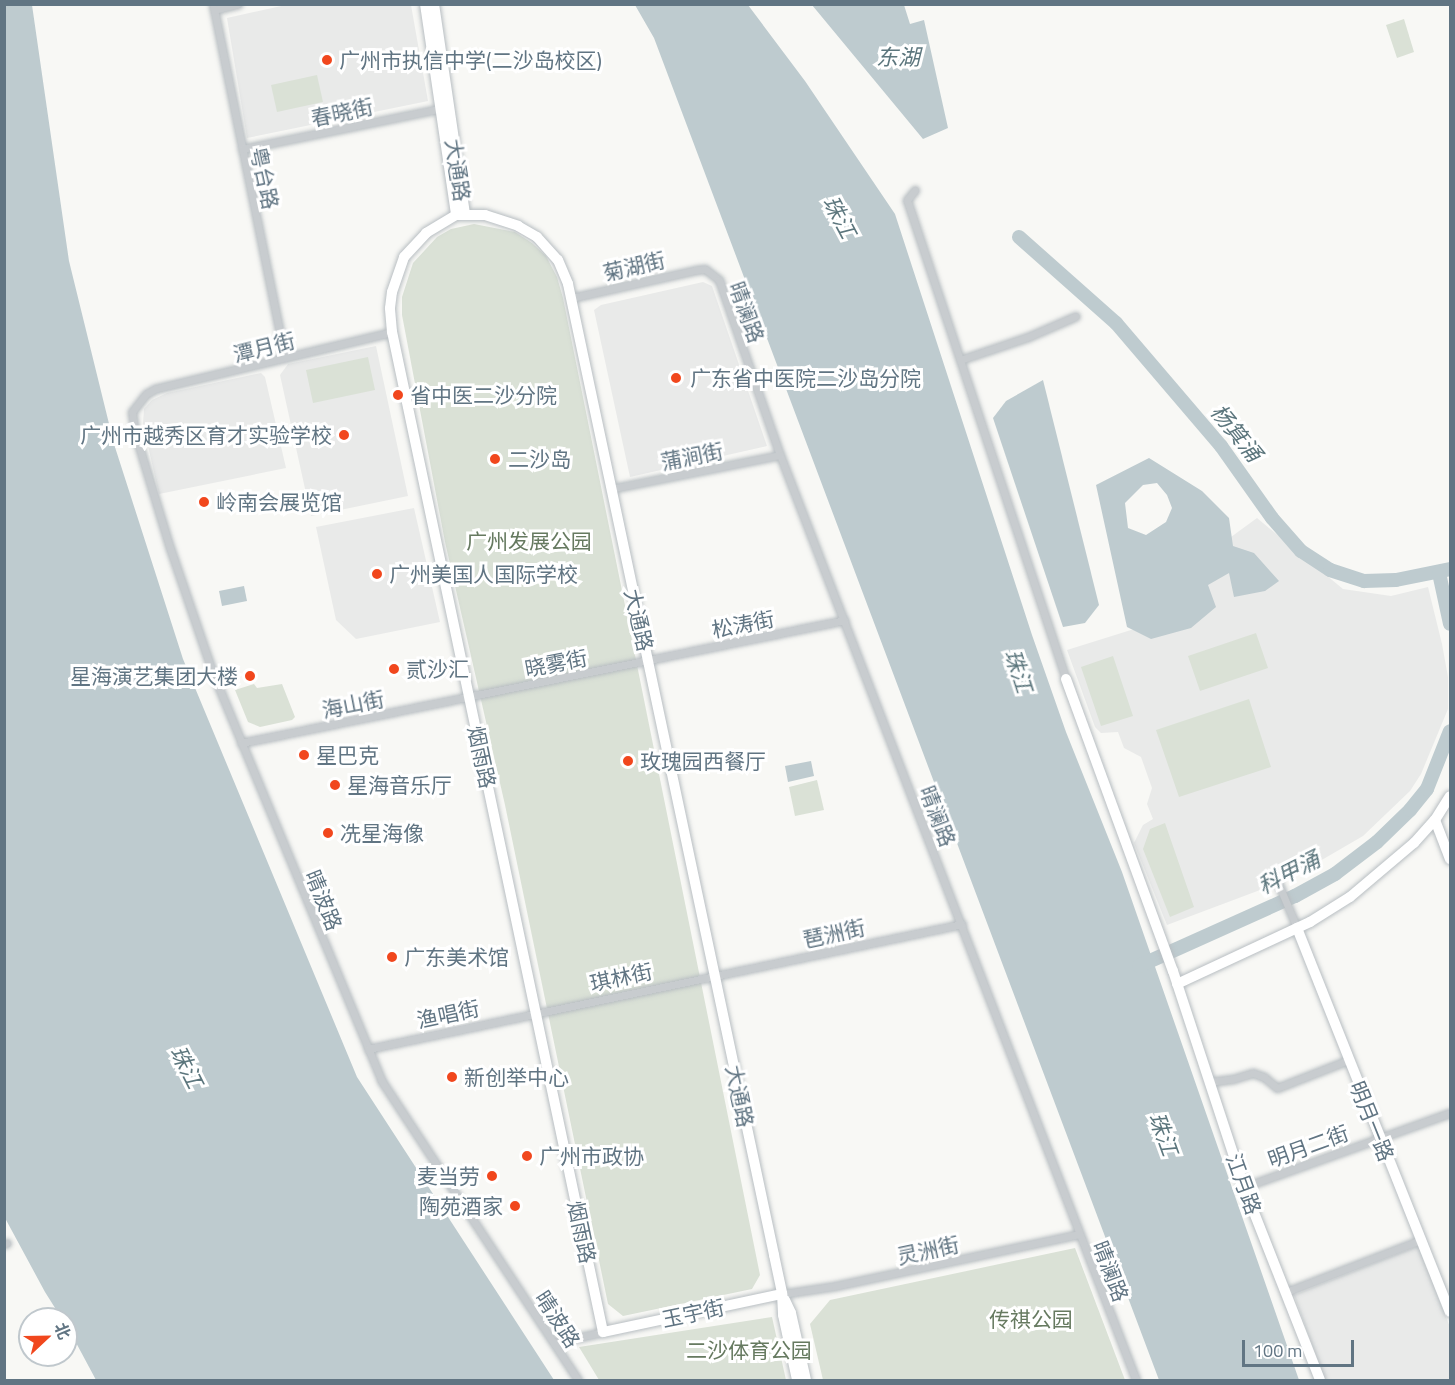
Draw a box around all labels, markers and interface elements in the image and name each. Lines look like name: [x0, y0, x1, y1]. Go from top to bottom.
water label: 东湖: [876, 45, 920, 71]
place label: 广州市执信中学(二沙岛校区): [339, 47, 602, 73]
marker: 广州市执信中学(二沙岛校区): [320, 53, 334, 67]
street label: 春晓街: [309, 93, 375, 131]
street label: 大通路: [441, 137, 475, 203]
street label: 粤台路: [246, 145, 284, 211]
water label: 珠江: [817, 191, 861, 243]
street label: 菊湖街: [600, 247, 668, 285]
street label: 晴澜路: [724, 278, 770, 346]
street label: 潭月街: [230, 327, 298, 367]
place label: 广东省中医院二沙岛分院: [690, 365, 921, 391]
marker: 广东省中医院二沙岛分院: [667, 369, 685, 387]
place label: 省中医二沙分院: [410, 382, 557, 408]
marker: 省中医二沙分院: [391, 388, 405, 402]
water label: 杨箕涌: [1205, 399, 1267, 467]
place label: 广州市越秀区育才实验学校: [80, 422, 332, 448]
marker: 广州市越秀区育才实验学校: [337, 428, 351, 442]
street label: 蒲涧街: [659, 438, 725, 474]
place label: 二沙岛: [508, 446, 571, 472]
marker: 二沙岛: [486, 450, 504, 468]
place label: 岭南会展览馆: [216, 489, 342, 515]
marker: 岭南会展览馆: [197, 495, 211, 509]
park label: 广州发展公园: [466, 528, 592, 554]
place label: 广州美国人国际学校: [389, 561, 578, 587]
marker: 广州美国人国际学校: [370, 567, 384, 581]
street label: 大通路: [620, 586, 658, 654]
street label: 松涛街: [710, 606, 776, 642]
street label: 晓雾街: [523, 645, 589, 681]
water label: 珠江: [999, 646, 1037, 696]
place label: 贰沙汇: [406, 656, 469, 682]
marker: 贰沙汇: [387, 662, 401, 676]
place label: 星海演艺集团大楼: [70, 663, 238, 689]
marker: 星海演艺集团大楼: [243, 669, 257, 683]
street label: 海山街: [320, 686, 386, 722]
street label: 烟雨路: [463, 724, 501, 790]
place label: 星巴克: [316, 742, 379, 768]
marker: 星巴克: [297, 748, 311, 762]
place label: 玫瑰园西餐厅: [640, 748, 766, 774]
marker: 玫瑰园西餐厅: [621, 754, 635, 768]
place label: 星海音乐厅: [347, 772, 452, 798]
marker: 星海音乐厅: [328, 778, 342, 792]
street label: 晴澜路: [915, 782, 961, 850]
place label: 冼星海像: [340, 820, 424, 846]
marker: 冼星海像: [321, 826, 335, 840]
water label: 科甲涌: [1254, 846, 1324, 900]
street label: 晴波路: [301, 866, 347, 934]
street label: 琶洲街: [801, 914, 867, 952]
place label: 广东美术馆: [404, 944, 509, 970]
marker: 广东美术馆: [385, 950, 399, 964]
street label: 琪林街: [588, 958, 654, 996]
street label: 渔唱街: [415, 995, 481, 1033]
water label: 珠江: [164, 1041, 208, 1093]
street label: 大通路: [721, 1063, 759, 1129]
place label: 新创举中心: [464, 1064, 569, 1090]
marker: 新创举中心: [445, 1070, 459, 1084]
street label: 明月一路: [1345, 1077, 1399, 1165]
water label: 珠江: [1143, 1109, 1183, 1159]
street label: 明月二街: [1264, 1120, 1352, 1172]
place label: 广州市政协: [539, 1143, 644, 1169]
marker: 广州市政协: [520, 1149, 534, 1163]
street label: 江月路: [1221, 1150, 1267, 1218]
place label: 麦当劳: [417, 1163, 480, 1189]
marker: 麦当劳: [485, 1169, 499, 1183]
place label: 陶苑酒家: [419, 1193, 503, 1219]
marker: 陶苑酒家: [508, 1199, 522, 1213]
street label: 烟雨路: [563, 1199, 601, 1265]
street label: 灵洲街: [895, 1231, 961, 1269]
street label: 晴澜路: [1088, 1237, 1134, 1305]
street label: 晴波路: [530, 1286, 586, 1352]
street label: 玉宇街: [660, 1294, 726, 1332]
park label: 传祺公园: [989, 1306, 1073, 1332]
north arrow: [18, 1307, 78, 1367]
text: 北: [49, 1319, 77, 1343]
scale bar: [1245, 1328, 1358, 1366]
park label: 二沙体育公园: [686, 1337, 812, 1363]
text: 100 m: [1253, 1337, 1302, 1364]

